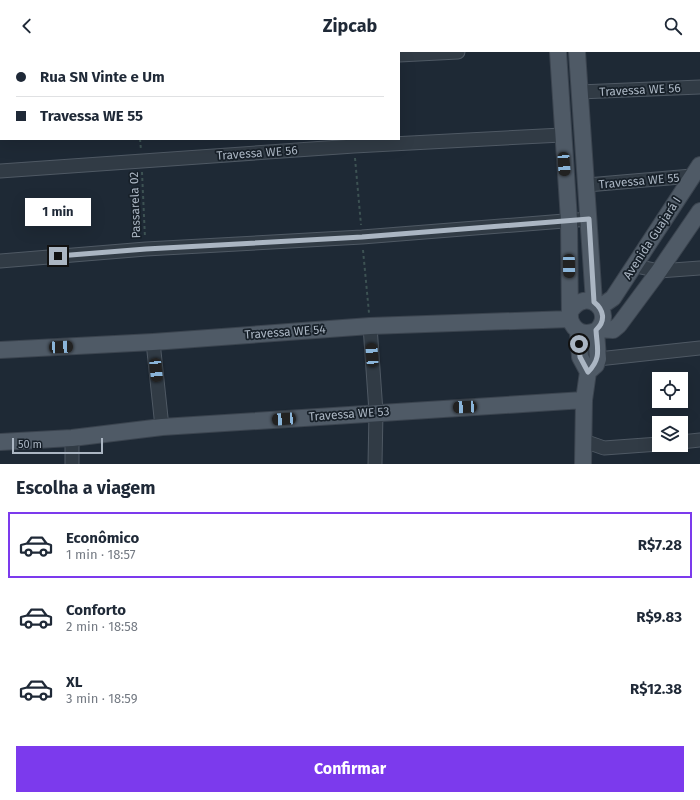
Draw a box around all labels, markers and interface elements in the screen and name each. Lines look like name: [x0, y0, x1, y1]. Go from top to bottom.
icon: back: [16, 15, 38, 37]
text: Zipcab: [323, 15, 377, 37]
icon: search: [662, 15, 684, 37]
text: Rua SN Vinte e Um: [40, 68, 165, 86]
street label: Travessa WE 56: [599, 81, 681, 99]
text: Travessa WE 55: [40, 107, 143, 125]
street label: Travessa WE 56: [216, 143, 298, 163]
car: [557, 152, 571, 176]
street label: Travessa WE 55: [598, 170, 680, 192]
street label: Passarela 02: [127, 171, 143, 239]
street label: Avenida Guajará I: [620, 194, 684, 282]
callout: 1 min: [25, 198, 91, 226]
text: 1 min: [42, 204, 74, 219]
route end: [49, 247, 67, 265]
car: [563, 254, 575, 278]
street label: Travessa WE 54: [244, 322, 327, 342]
route start: [570, 335, 588, 353]
car: [49, 340, 73, 354]
car: [365, 343, 379, 367]
car: [149, 357, 163, 383]
map controls: [652, 372, 688, 452]
button: locate: [652, 372, 688, 408]
car: [453, 400, 477, 414]
street label: Travessa WE 53: [308, 404, 390, 424]
car: [272, 412, 296, 426]
button: layers: [652, 416, 688, 452]
scale bar: [12, 436, 103, 455]
text: 50 m: [18, 438, 42, 451]
text: Escolha a viagem: [16, 477, 156, 499]
icon: car: [18, 527, 54, 563]
text: Econômico: [66, 529, 139, 547]
text: R$7.28: [638, 536, 682, 554]
text: 1 min · 18:57: [66, 547, 135, 562]
icon: car: [18, 599, 54, 635]
text: Conforto: [66, 601, 126, 619]
text: R$9.83: [636, 608, 682, 626]
text: 2 min · 18:58: [66, 619, 138, 634]
icon: car: [18, 671, 54, 707]
text: XL: [66, 673, 82, 691]
text: R$12.38: [630, 680, 682, 698]
text: 3 min · 18:59: [66, 691, 137, 706]
button: Confirmar: [16, 746, 684, 792]

